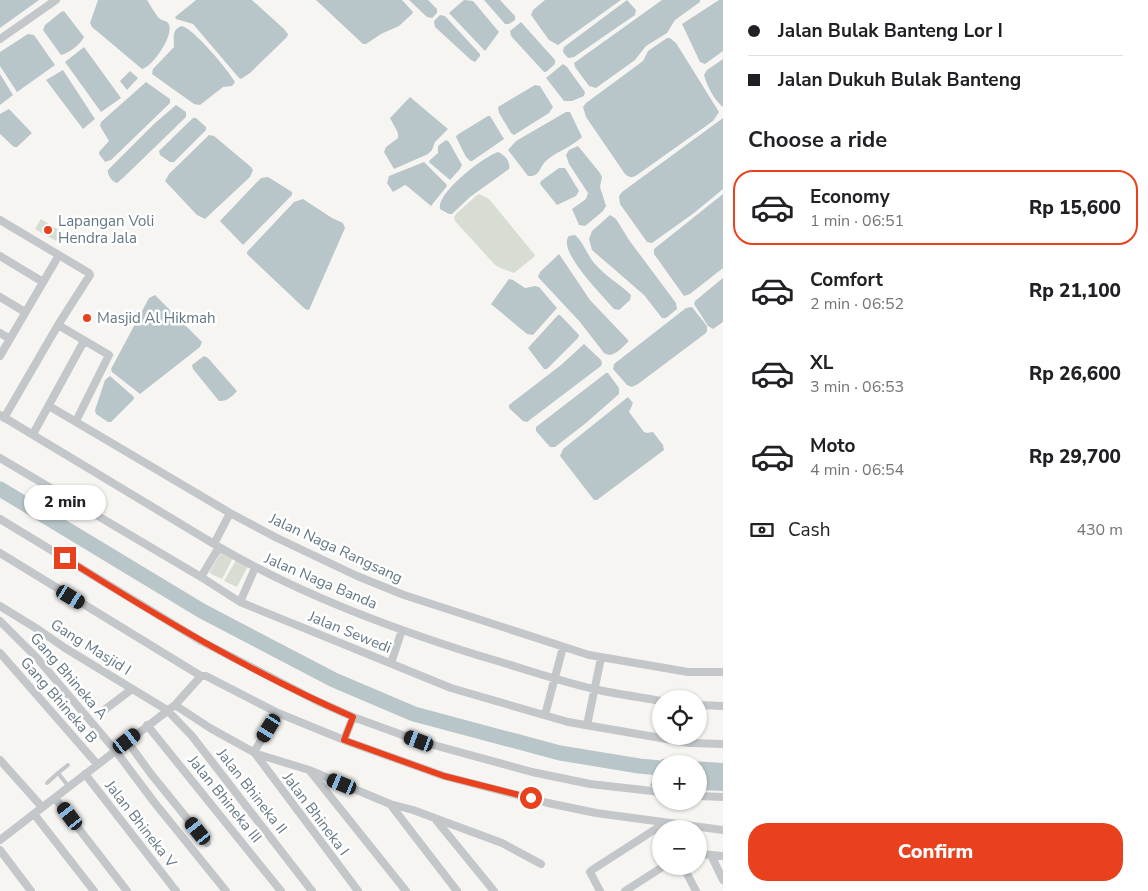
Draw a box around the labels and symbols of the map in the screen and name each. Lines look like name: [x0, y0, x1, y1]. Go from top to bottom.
place label: Lapangan Voli Hendra Jala: [58, 211, 154, 248]
marker: Lapangan Voli Hendra Jala: [42, 224, 54, 236]
place label: Masjid Al Hikmah: [97, 308, 216, 328]
marker: Masjid Al Hikmah: [81, 312, 93, 324]
callout: 2 min: [24, 486, 106, 520]
street label: Jalan Naga Rangsang: [265, 508, 406, 588]
route end: [54, 547, 76, 569]
street label: Jalan Naga Banda: [261, 548, 380, 614]
car: [54, 583, 87, 611]
street label: Jalan Sewedi: [305, 606, 394, 658]
street label: Gang Masjid I: [47, 614, 135, 680]
street label: Gang Bhineka A: [26, 628, 112, 724]
street label: Gang Bhineka B: [16, 653, 102, 747]
car: [254, 711, 283, 745]
car: [110, 726, 143, 756]
car: [402, 729, 435, 753]
street label: Jalan Bhineka II: [212, 743, 292, 838]
street label: Jalan Bhineka III: [183, 750, 266, 847]
street label: Jalan Bhineka I: [278, 768, 354, 860]
car: [325, 771, 358, 797]
street label: Jalan Bhineka V: [100, 775, 182, 872]
route start: [520, 787, 542, 809]
car: [54, 800, 85, 832]
car: [182, 815, 213, 847]

